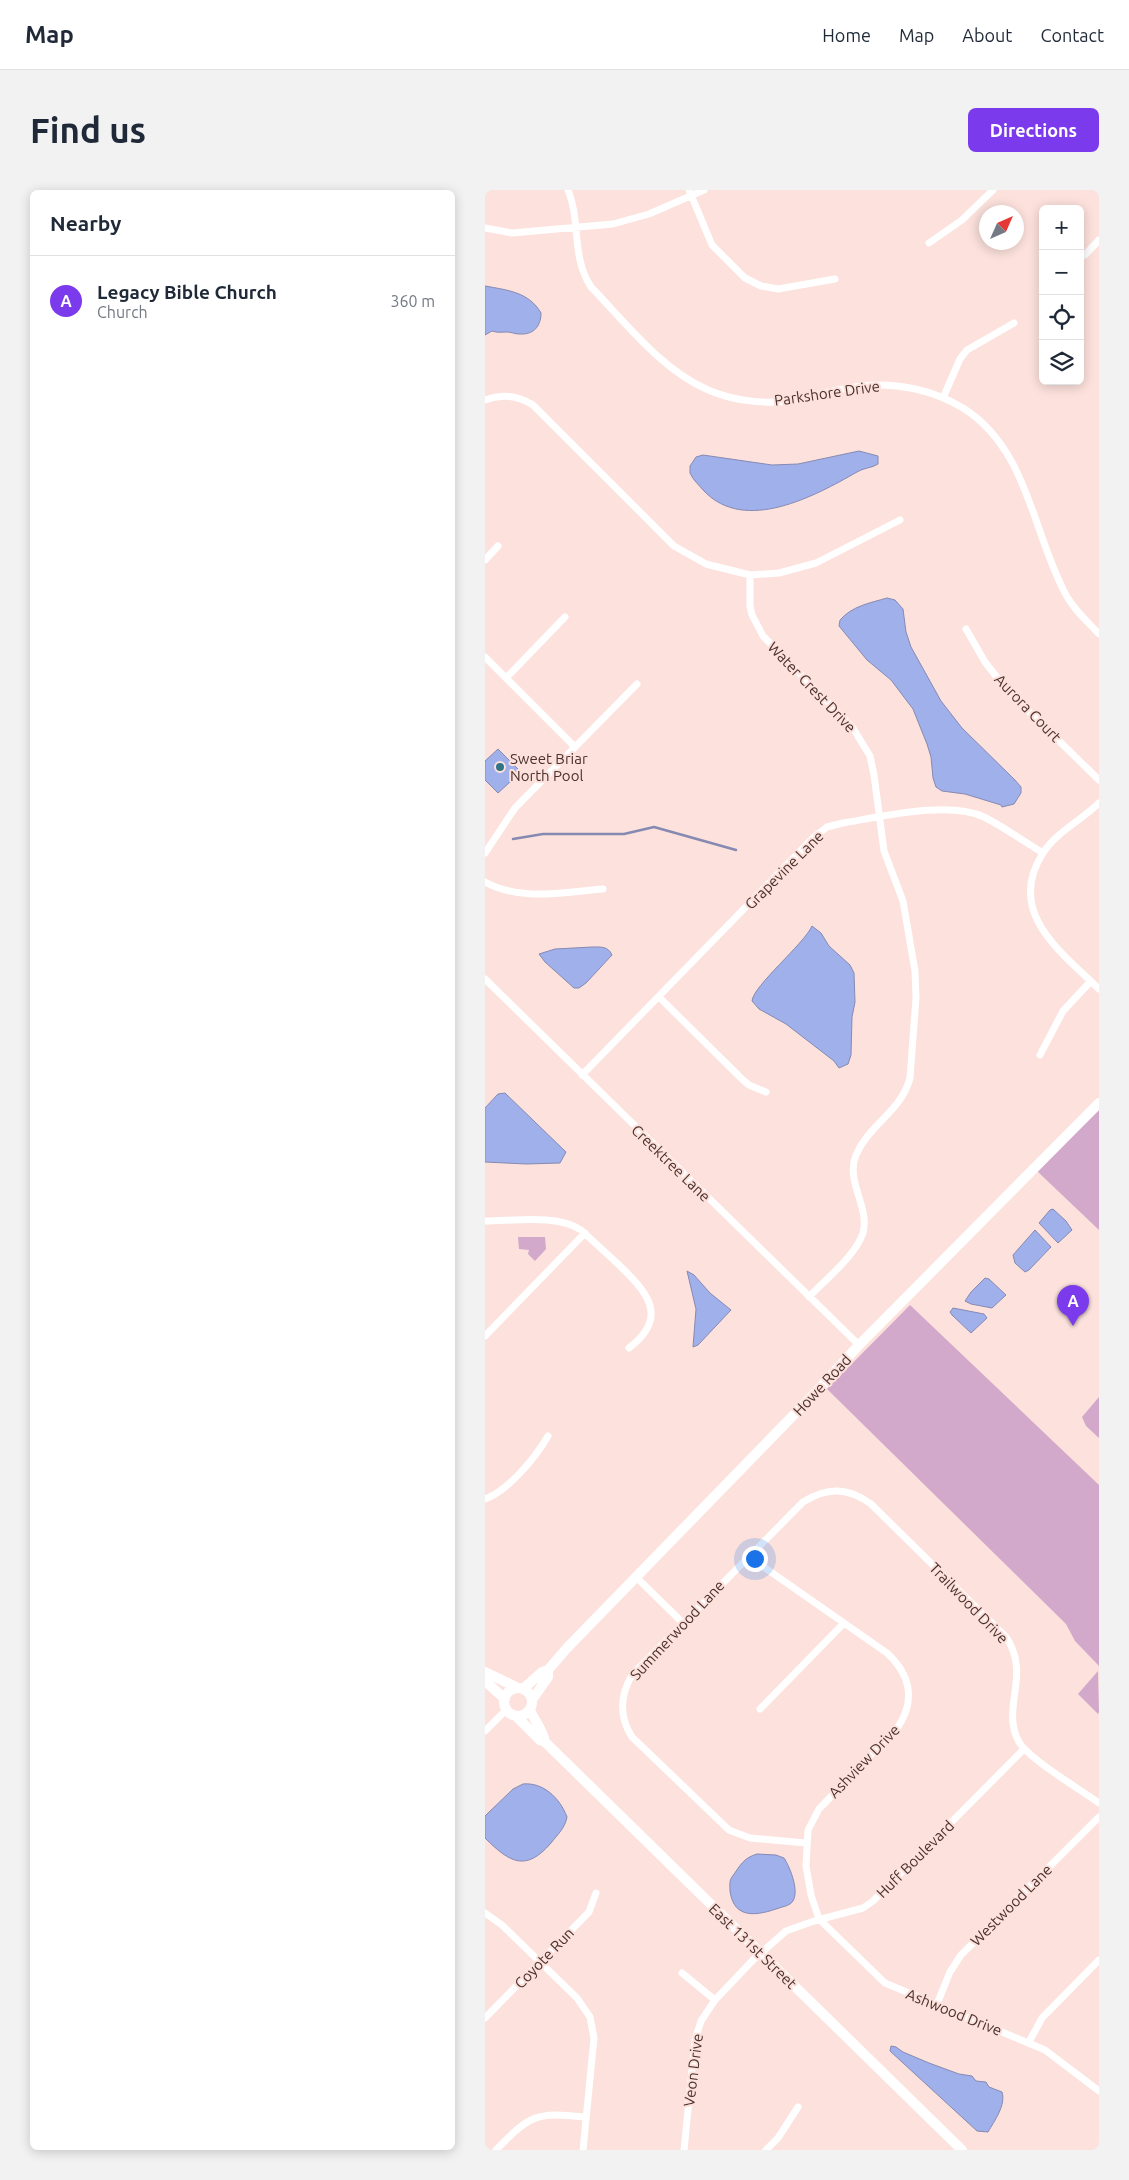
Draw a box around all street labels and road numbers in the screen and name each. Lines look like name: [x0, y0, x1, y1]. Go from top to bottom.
street label: Parkshore Drive: [773, 377, 881, 409]
street label: Water Crest Drive: [765, 638, 859, 736]
street label: Aurora Court: [991, 671, 1065, 746]
street label: Grapevine Lane: [741, 827, 827, 913]
street label: Creektree Lane: [628, 1121, 714, 1205]
street label: Howe Road: [789, 1351, 855, 1419]
street label: Trailwood Drive: [926, 1559, 1012, 1647]
street label: Summerwood Lane: [626, 1577, 728, 1683]
street label: Ashview Drive: [825, 1721, 903, 1801]
street label: Huff Boulevard: [873, 1817, 957, 1901]
street label: Westwood Lane: [967, 1861, 1055, 1949]
street label: East 131st Street: [706, 1900, 800, 1992]
street label: Coyote Run: [511, 1924, 577, 1992]
street label: Ashwood Drive: [904, 1985, 1004, 2039]
street label: Veon Drive: [680, 2032, 706, 2108]

